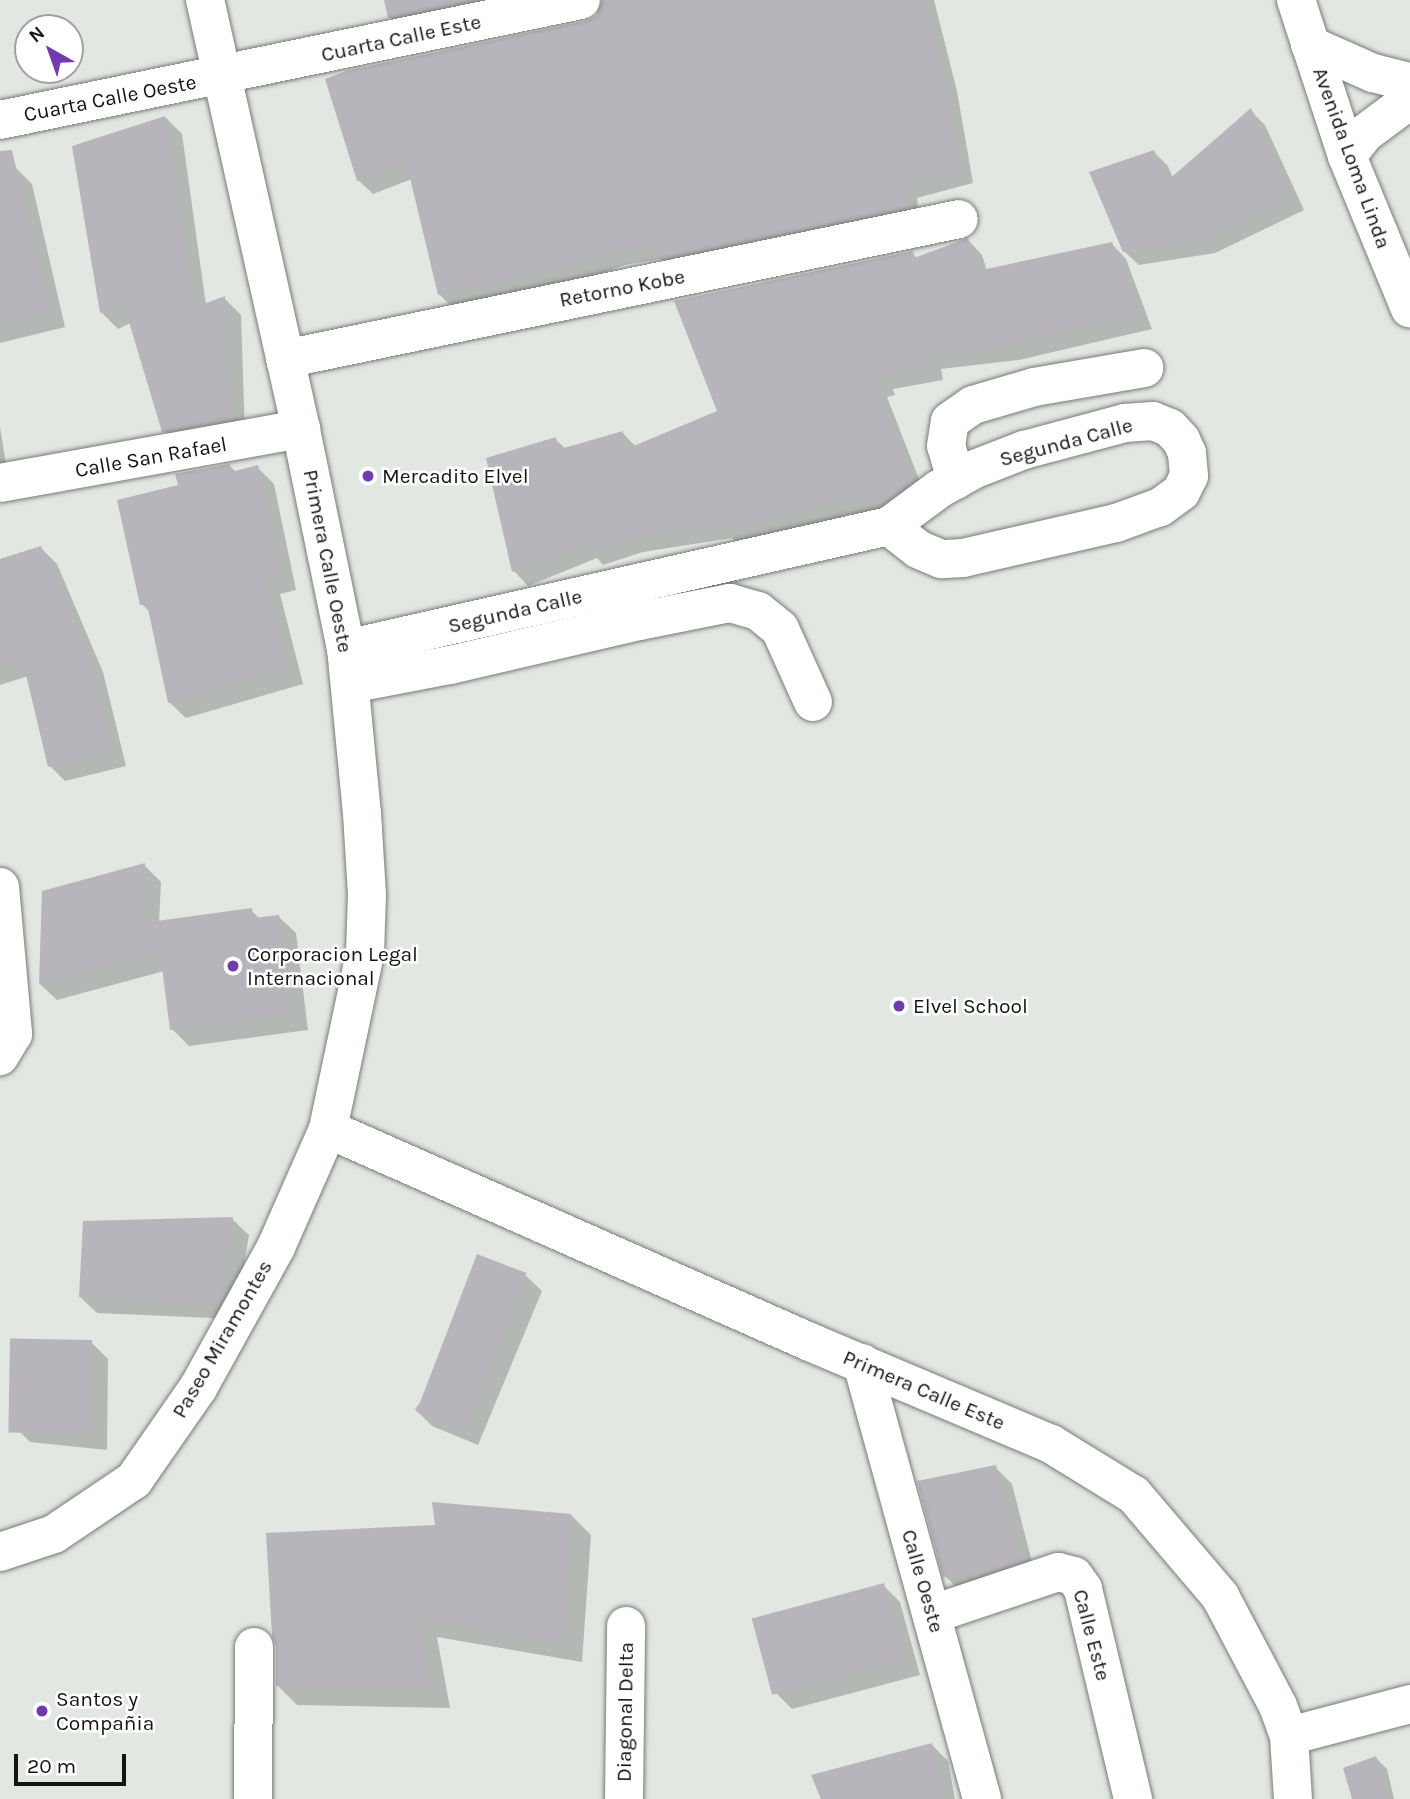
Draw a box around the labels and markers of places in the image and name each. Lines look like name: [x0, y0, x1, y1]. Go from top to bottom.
place label: Mercadito Elvel: [382, 463, 529, 489]
marker: Mercadito Elvel: [360, 468, 376, 484]
place label: Corporacion Legal Internacional: [247, 941, 418, 991]
marker: Corporacion Legal Internacional: [225, 958, 241, 974]
place label: Elvel School: [913, 993, 1028, 1019]
marker: Elvel School: [891, 998, 907, 1014]
place label: Santos y Compañia: [56, 1686, 154, 1736]
marker: Santos y Compañia: [34, 1703, 50, 1719]

